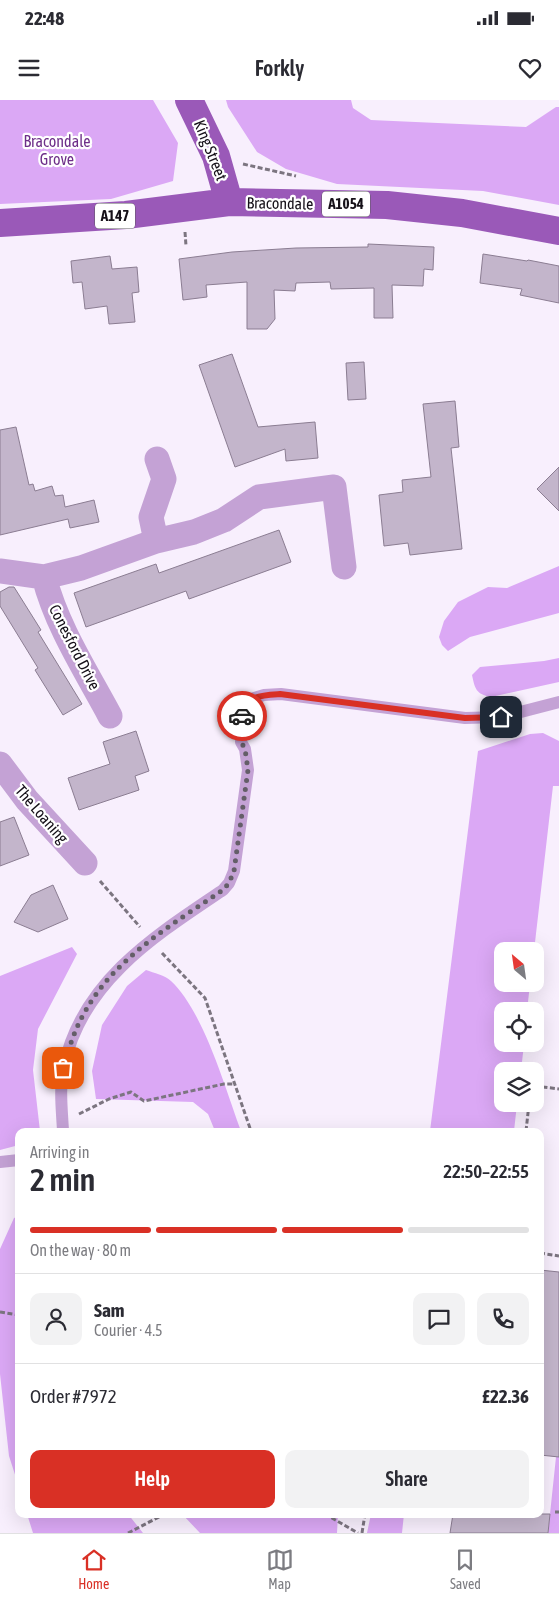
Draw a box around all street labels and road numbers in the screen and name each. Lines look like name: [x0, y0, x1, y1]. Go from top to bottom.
street label: King Street: [190, 117, 231, 184]
road number: A1054: [322, 192, 370, 216]
street label: Bracondale: [246, 193, 314, 213]
road number: A147: [95, 204, 135, 228]
street label: Conesford Drive: [46, 602, 104, 692]
street label: The Loaning: [11, 781, 72, 847]

